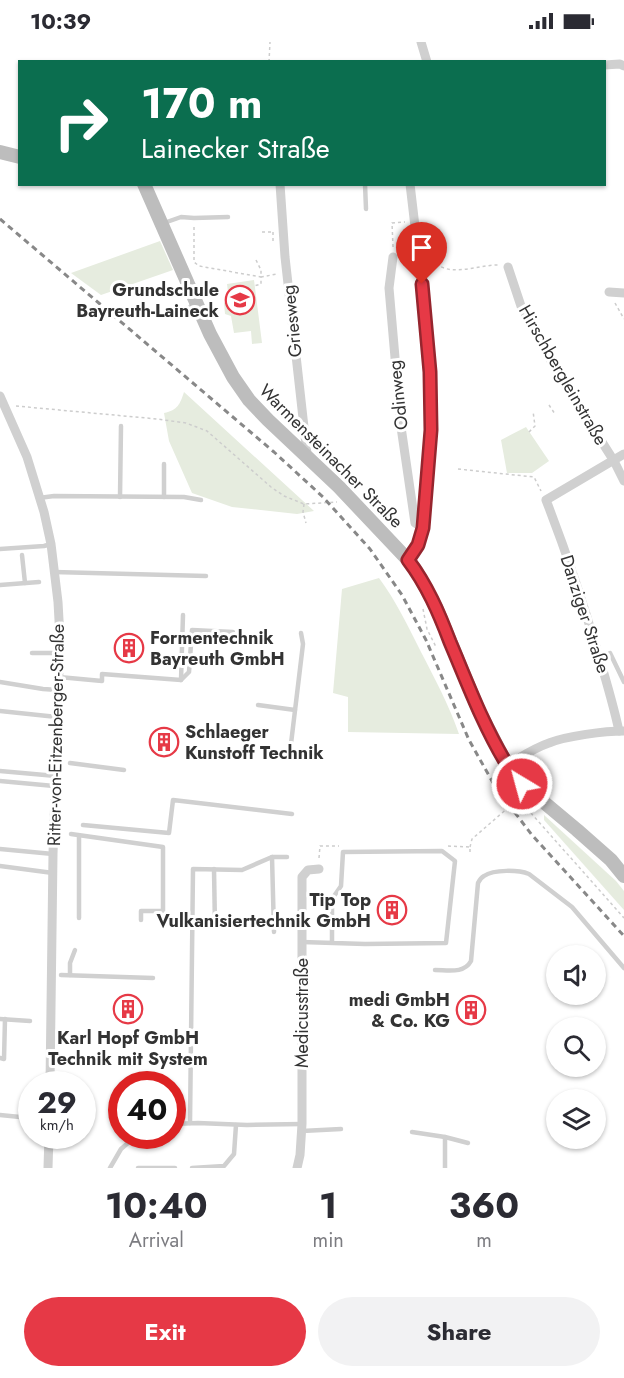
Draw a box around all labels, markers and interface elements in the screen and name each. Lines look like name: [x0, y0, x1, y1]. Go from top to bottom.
text: 10:39: [30, 5, 91, 37]
text: 170 m: [141, 73, 263, 134]
icon: right: [42, 84, 120, 162]
text: Lainecker Straße: [141, 129, 330, 168]
pin: [396, 222, 447, 284]
icon: arrive: [405, 231, 438, 264]
place label: Grundschule Bayreuth-Laineck: [76, 277, 220, 324]
street label: Griesweg: [275, 283, 309, 359]
school or university icon: Grundschule Bayreuth-Laineck: [224, 284, 256, 316]
street label: Hirschbergleinstraße: [512, 300, 614, 450]
street label: Odinweg: [381, 359, 415, 431]
street label: Warmensteinacher Straße: [253, 378, 409, 534]
street label: Danziger Straße: [554, 552, 616, 676]
street label: Ritter-von-Eitzenberger-Straße: [41, 624, 71, 846]
place label: Formentechnik Bayreuth GmbH: [150, 625, 285, 672]
building icon: Formentechnik Bayreuth GmbH: [113, 632, 145, 664]
place label: Schlaeger Kunstoff Technik: [185, 719, 324, 766]
building icon: Schlaeger Kunstoff Technik: [148, 726, 180, 758]
position arrow: [490, 752, 554, 816]
place label: Tip Top Vulkanisiertechnik GmbH: [156, 887, 371, 934]
building icon: Tip Top Vulkanisiertechnik GmbH: [376, 894, 408, 926]
map controls: [546, 945, 606, 1149]
button: sound: [546, 945, 606, 1005]
street label: Medicusstraße: [289, 958, 315, 1068]
place label: medi GmbH & Co. KG: [349, 987, 450, 1034]
building icon: Karl Hopf GmbH Technik mit System: [112, 993, 144, 1025]
building icon: medi GmbH & Co. KG: [455, 994, 487, 1026]
button: search: [546, 1017, 606, 1077]
place label: Karl Hopf GmbH Technik mit System: [48, 1025, 208, 1072]
speed limit sign: 40: [108, 1071, 186, 1149]
text: 29: [37, 1081, 77, 1124]
button: layers: [546, 1089, 606, 1149]
text: km/h: [40, 1114, 74, 1136]
text: 10:40: [105, 1179, 208, 1231]
text: 1: [319, 1179, 337, 1231]
text: 360: [449, 1179, 519, 1231]
text: Arrival: [129, 1226, 184, 1255]
text: min: [313, 1226, 344, 1255]
text: m: [476, 1226, 492, 1255]
button: Exit: [24, 1297, 306, 1366]
button: Share: [318, 1297, 600, 1366]

